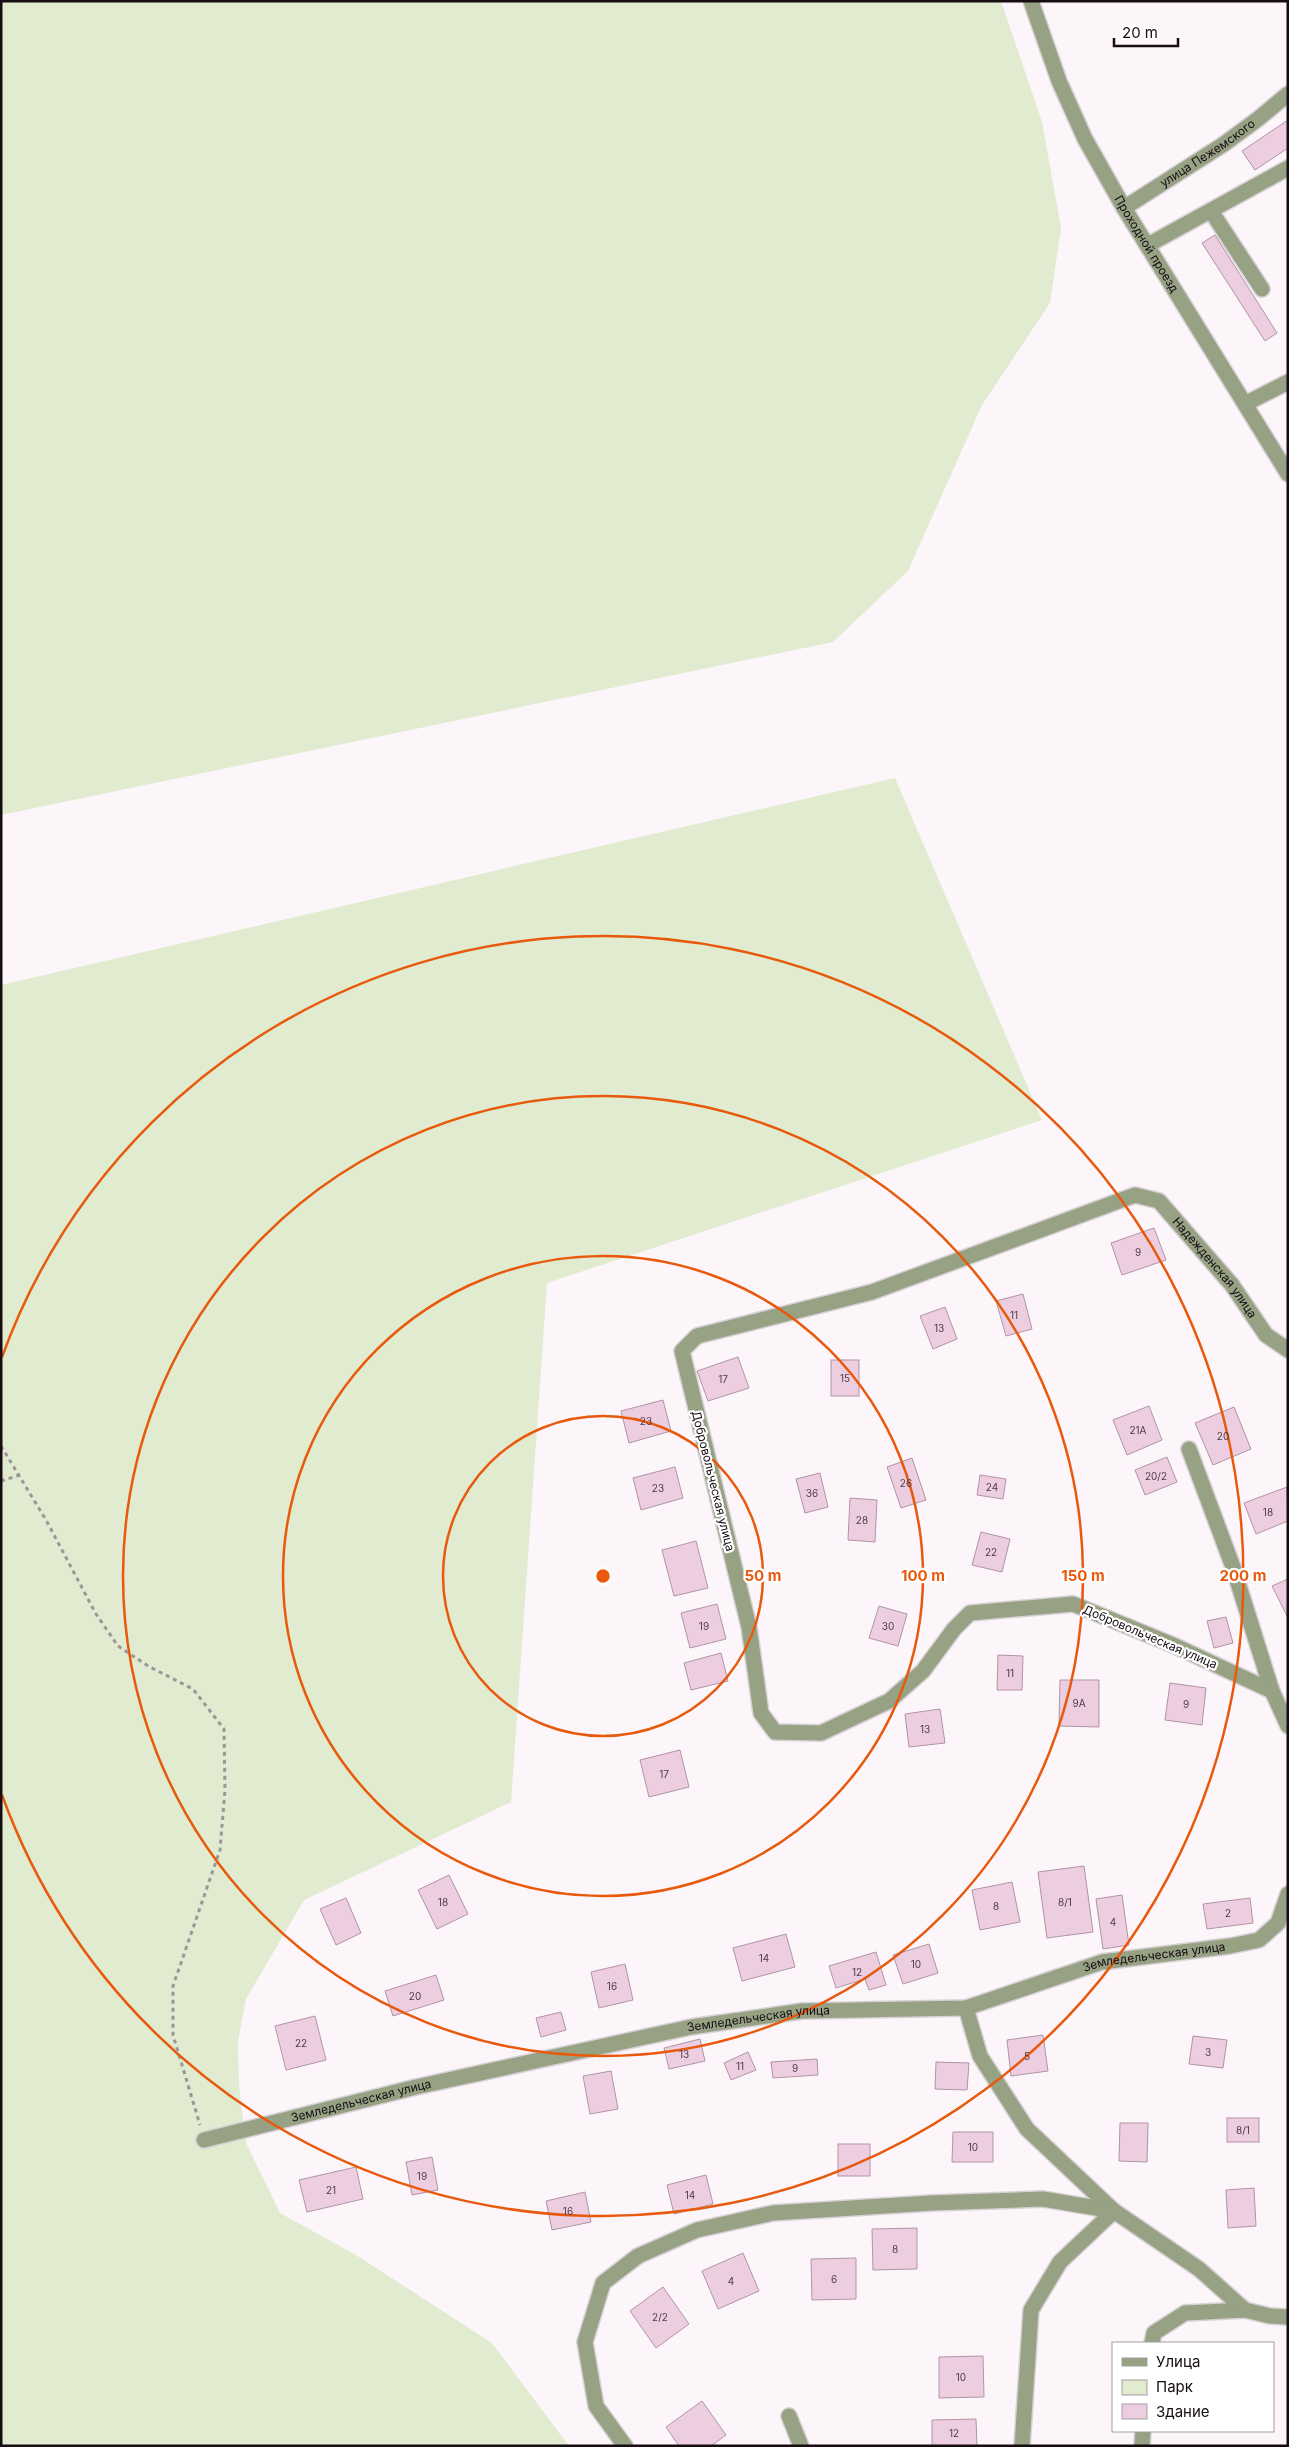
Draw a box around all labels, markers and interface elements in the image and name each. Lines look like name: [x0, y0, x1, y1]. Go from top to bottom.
scale bar: [1114, 15, 1178, 47]
text: 20 m: [1122, 23, 1158, 42]
street label: улица Пежемского: [1157, 116, 1258, 190]
street label: Проходной проезд: [1111, 193, 1182, 295]
street label: Надежденская улица: [1169, 1214, 1260, 1321]
house number: 9: [1135, 1246, 1141, 1258]
house number: 11: [1010, 1309, 1018, 1321]
house number: 13: [934, 1322, 944, 1334]
house number: 15: [840, 1372, 850, 1384]
house number: 17: [718, 1373, 728, 1385]
street label: Добровольческая улица: [689, 1409, 738, 1553]
house number: 23: [640, 1415, 652, 1427]
house number: 21А: [1129, 1424, 1147, 1436]
house number: 20: [1217, 1430, 1229, 1442]
house number: 20/2: [1145, 1470, 1167, 1482]
house number: 26: [900, 1477, 912, 1489]
house number: 24: [986, 1481, 998, 1493]
house number: 23: [652, 1482, 664, 1494]
house number: 36: [806, 1487, 818, 1499]
house number: 18: [1263, 1506, 1273, 1518]
house number: 28: [856, 1514, 868, 1526]
house number: 22: [985, 1546, 997, 1558]
text: 50 m: [745, 1566, 781, 1585]
text: 100 m: [901, 1566, 945, 1585]
text: 150 m: [1061, 1566, 1105, 1585]
text: 200 m: [1220, 1566, 1266, 1585]
centre of rings: [594, 1567, 612, 1585]
street label: Добровольческая улица: [1081, 1601, 1220, 1672]
house number: 19: [699, 1620, 709, 1632]
house number: 30: [882, 1620, 894, 1632]
house number: 11: [1006, 1667, 1014, 1679]
house number: 9А: [1072, 1697, 1086, 1709]
house number: 9: [1183, 1698, 1189, 1710]
house number: 13: [920, 1723, 930, 1735]
house number: 17: [659, 1768, 669, 1780]
house number: 18: [438, 1896, 448, 1908]
house number: 8/1: [1058, 1896, 1072, 1908]
house number: 8: [993, 1900, 999, 1912]
house number: 2: [1225, 1907, 1231, 1919]
house number: 4: [1110, 1916, 1116, 1928]
street label: Земледельческая улица: [1081, 1939, 1226, 1975]
house number: 14: [759, 1952, 769, 1964]
house number: 10: [911, 1958, 921, 1970]
house number: 12: [852, 1966, 862, 1978]
house number: 16: [607, 1980, 617, 1992]
house number: 20: [409, 1990, 421, 2002]
street label: Земледельческая улица: [685, 2002, 830, 2035]
house number: 22: [295, 2037, 307, 2049]
house number: 3: [1205, 2046, 1211, 2058]
house number: 13: [679, 2048, 689, 2060]
house number: 5: [1024, 2050, 1030, 2062]
house number: 11: [736, 2060, 744, 2072]
house number: 9: [792, 2062, 798, 2074]
street label: Земледельческая улица: [289, 2076, 433, 2125]
house number: 8/1: [1236, 2124, 1250, 2136]
house number: 10: [968, 2141, 978, 2153]
house number: 19: [417, 2170, 427, 2182]
house number: 21: [326, 2184, 336, 2196]
house number: 14: [685, 2189, 695, 2201]
house number: 16: [563, 2205, 573, 2217]
house number: 8: [892, 2243, 898, 2255]
house number: 6: [831, 2273, 837, 2285]
house number: 4: [728, 2275, 734, 2287]
house number: 2/2: [652, 2311, 668, 2323]
legend: [1112, 2342, 1274, 2432]
text: Улица: [1156, 2352, 1200, 2371]
house number: 10: [956, 2371, 966, 2383]
text: Парк: [1156, 2377, 1193, 2396]
text: Здание: [1156, 2402, 1210, 2421]
house number: 12: [949, 2427, 959, 2439]

